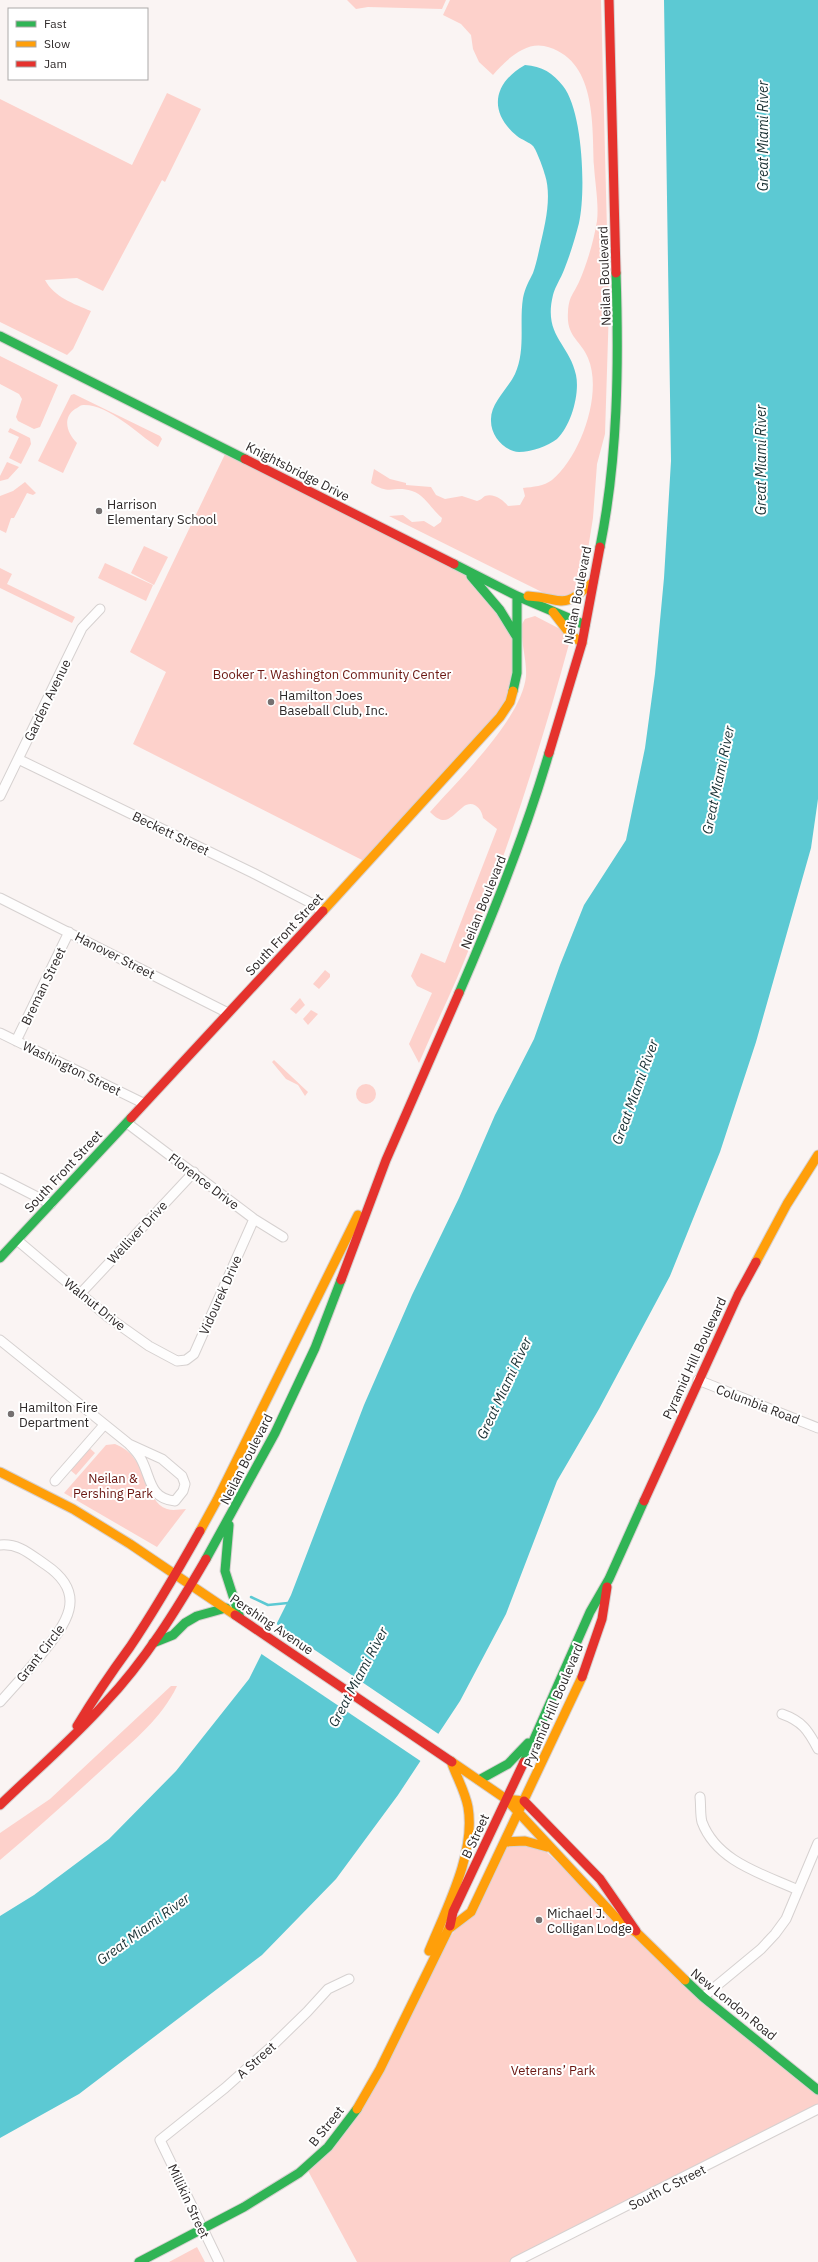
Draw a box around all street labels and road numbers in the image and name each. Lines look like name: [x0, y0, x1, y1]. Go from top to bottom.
street label: Neilan Boulevard: [594, 226, 615, 326]
street label: Knightsbridge Drive: [243, 438, 352, 505]
street label: Neilan Boulevard: [560, 545, 595, 646]
street label: Garden Avenue: [20, 656, 75, 744]
street label: Beckett Street: [129, 807, 212, 859]
street label: Neilan Boulevard: [457, 853, 510, 952]
street label: South Front Street: [242, 889, 327, 979]
street label: Hanover Street: [72, 928, 158, 983]
street label: Breman Street: [17, 944, 70, 1028]
street label: Washington Street: [20, 1037, 124, 1100]
street label: South Front Street: [21, 1126, 106, 1216]
street label: Florence Drive: [165, 1149, 242, 1214]
street label: Welliver Drive: [104, 1197, 171, 1267]
street label: Vidourek Drive: [195, 1253, 246, 1338]
street label: Walnut Drive: [60, 1274, 129, 1334]
street label: Pyramid Hill Boulevard: [659, 1294, 730, 1422]
street label: Columbia Road: [714, 1381, 802, 1428]
street label: Neilan Boulevard: [216, 1411, 277, 1507]
street label: Pershing Avenue: [227, 1590, 317, 1659]
street label: Grant Circle: [12, 1621, 68, 1686]
street label: Pyramid Hill Boulevard: [520, 1641, 587, 1770]
street label: B Street: [458, 1811, 493, 1861]
street label: New London Road: [687, 1965, 780, 2044]
street label: A Street: [233, 2038, 280, 2082]
street label: B Street: [305, 2103, 348, 2150]
street label: Millikin Street: [164, 2161, 213, 2241]
street label: South C Street: [626, 2161, 709, 2214]

